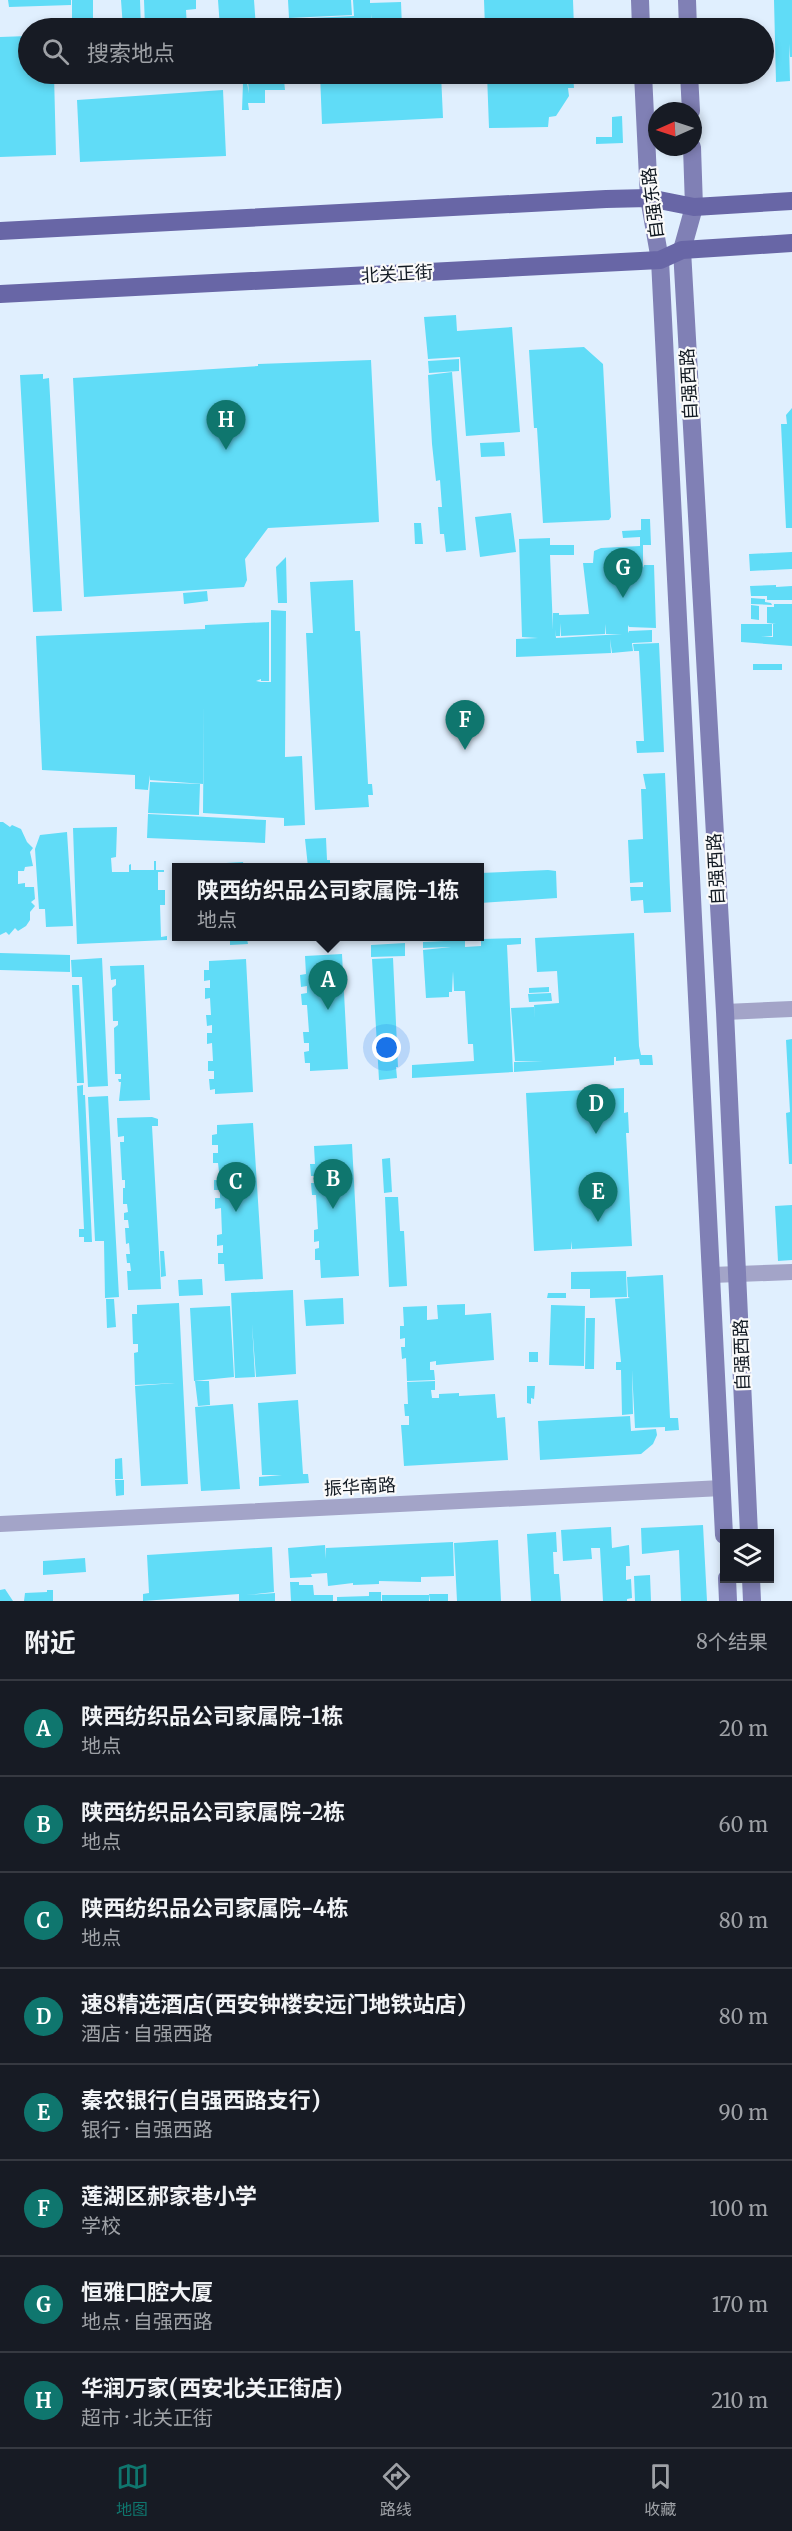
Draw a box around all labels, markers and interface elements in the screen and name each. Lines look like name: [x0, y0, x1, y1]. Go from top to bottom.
search box: [18, 18, 774, 84]
icon: search: [39, 35, 72, 68]
text: 搜索地点: [87, 39, 175, 67]
north arrow: [648, 102, 702, 156]
street label: 自强东路: [637, 166, 668, 240]
street label: 北关正街: [360, 260, 434, 287]
street label: 自强西路: [675, 347, 702, 421]
pin: H: [206, 400, 246, 450]
pin: G: [604, 548, 642, 598]
pin: F: [446, 700, 484, 750]
street label: 自强西路: [702, 832, 729, 906]
popup: [172, 863, 484, 941]
text: 陕西纺织品公司家属院-1栋: [197, 876, 459, 904]
text: 地点: [197, 907, 237, 932]
pin: A: [308, 960, 348, 1010]
your location: [372, 1033, 401, 1062]
pin: D: [576, 1084, 616, 1134]
pin: B: [314, 1160, 352, 1209]
pin: C: [216, 1162, 256, 1212]
pin: E: [578, 1172, 618, 1222]
street label: 自强西路: [729, 1319, 754, 1391]
street label: 振华南路: [323, 1473, 397, 1500]
map controls: [720, 1529, 774, 1583]
button: layers: [720, 1529, 774, 1583]
text: 附近: [24, 1626, 76, 1659]
text: 8个结果: [696, 1629, 768, 1654]
text: 陕西纺织品公司家属院-1栋: [81, 1702, 343, 1730]
text: A: [36, 1716, 51, 1741]
text: 20 m: [719, 1716, 768, 1741]
text: 地点: [81, 1733, 121, 1758]
text: 陕西纺织品公司家属院-2栋: [81, 1798, 345, 1826]
text: B: [37, 1812, 50, 1837]
text: 60 m: [718, 1812, 768, 1837]
text: 地点: [81, 1829, 121, 1854]
text: 陕西纺织品公司家属院-4栋: [81, 1894, 349, 1922]
text: C: [37, 1908, 50, 1933]
text: 80 m: [719, 1908, 768, 1933]
text: 地点: [81, 1925, 121, 1950]
text: 速8精选酒店(西安钟楼安远门地铁站店): [81, 1990, 466, 2018]
text: D: [36, 2004, 51, 2029]
text: 80 m: [719, 2004, 768, 2029]
text: 酒店 · 自强西路: [81, 2021, 213, 2046]
text: 秦农银行(自强西路支行): [81, 2086, 320, 2114]
text: E: [37, 2100, 50, 2125]
text: 90 m: [718, 2100, 768, 2125]
text: 银行 · 自强西路: [81, 2117, 213, 2142]
text: 莲湖区郝家巷小学: [81, 2182, 257, 2210]
text: F: [37, 2196, 50, 2221]
text: 100 m: [709, 2196, 768, 2221]
text: 学校: [81, 2213, 121, 2238]
text: 恒雅口腔大厦: [81, 2278, 213, 2306]
text: G: [36, 2292, 51, 2317]
text: 170 m: [712, 2292, 768, 2317]
text: 地点 · 自强西路: [81, 2309, 213, 2334]
text: 华润万家(西安北关正街店): [81, 2374, 342, 2402]
text: H: [35, 2388, 52, 2413]
text: 210 m: [711, 2388, 768, 2413]
text: 超市 · 北关正街: [81, 2405, 213, 2430]
tab: 地图: [116, 2460, 149, 2520]
tab: 路线: [380, 2460, 413, 2520]
tab: 收藏: [644, 2460, 677, 2520]

